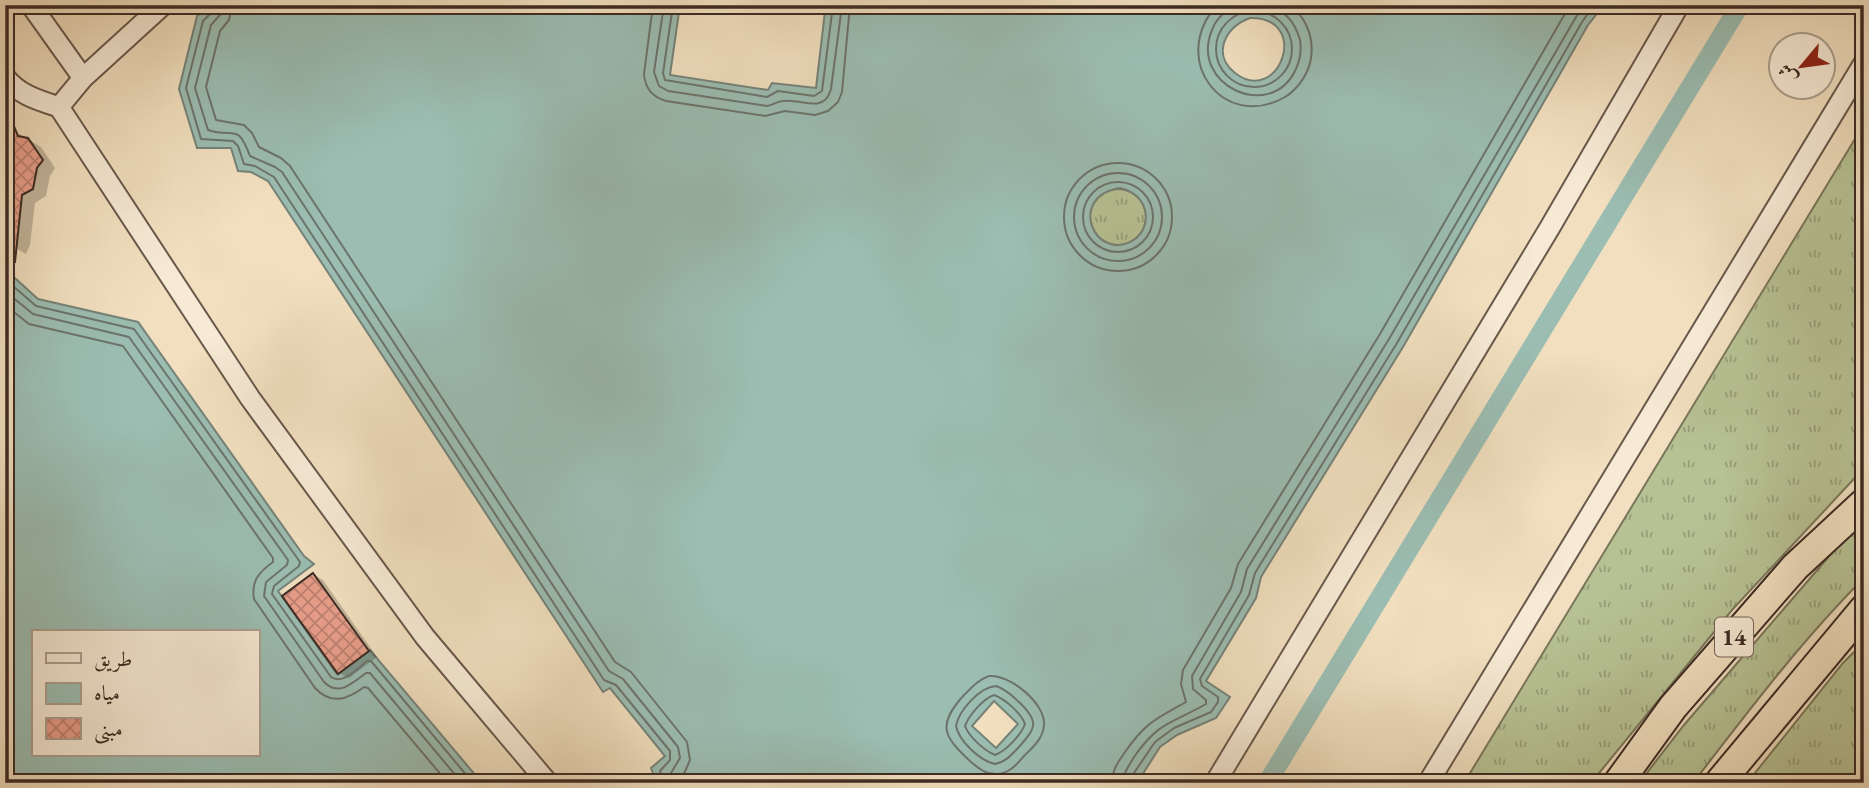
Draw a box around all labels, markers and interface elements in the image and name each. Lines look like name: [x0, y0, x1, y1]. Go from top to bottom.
north arrow: [1768, 32, 1838, 102]
text: ش: [1772, 60, 1803, 88]
road number: 14: [1715, 618, 1753, 656]
legend: [32, 630, 259, 756]
text: طريق: [94, 645, 132, 672]
text: مياه: [94, 679, 120, 706]
text: مبنى: [94, 715, 123, 744]

